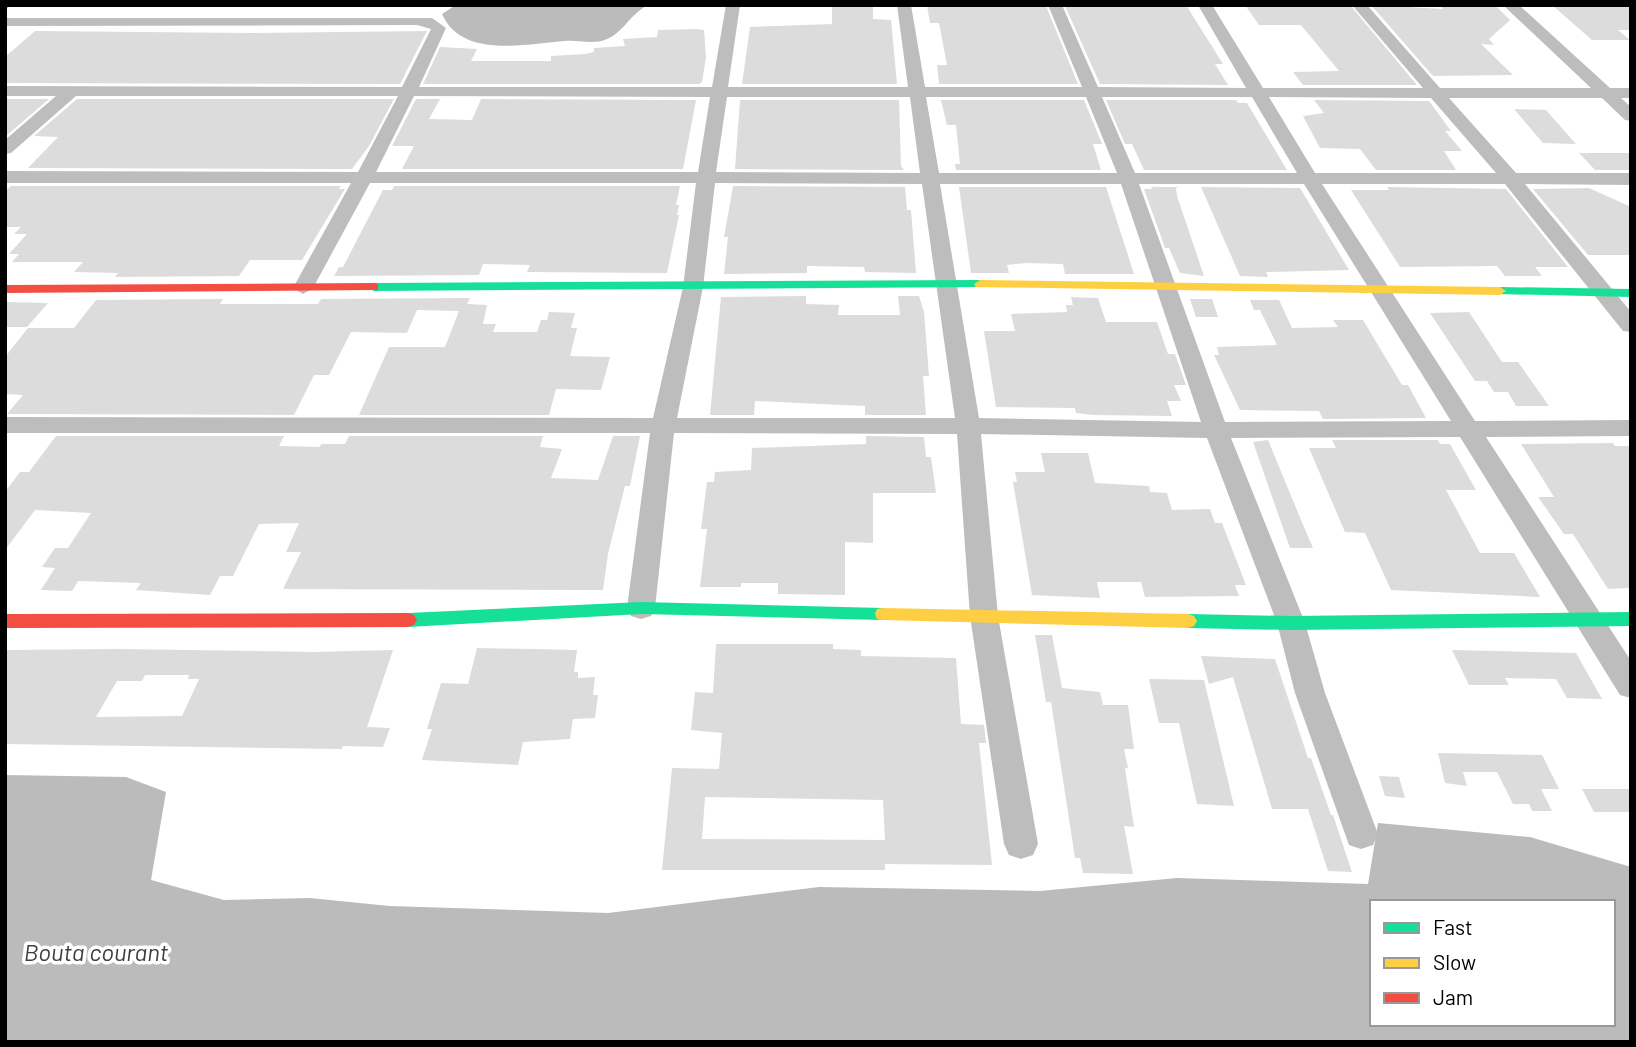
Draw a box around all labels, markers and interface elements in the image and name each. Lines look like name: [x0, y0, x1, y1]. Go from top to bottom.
legend: [1370, 900, 1615, 1026]
text: Fast: [1433, 914, 1473, 939]
water label: Bouta courant: [24, 937, 169, 966]
text: Slow: [1433, 949, 1476, 974]
text: Jam: [1433, 984, 1473, 1009]

